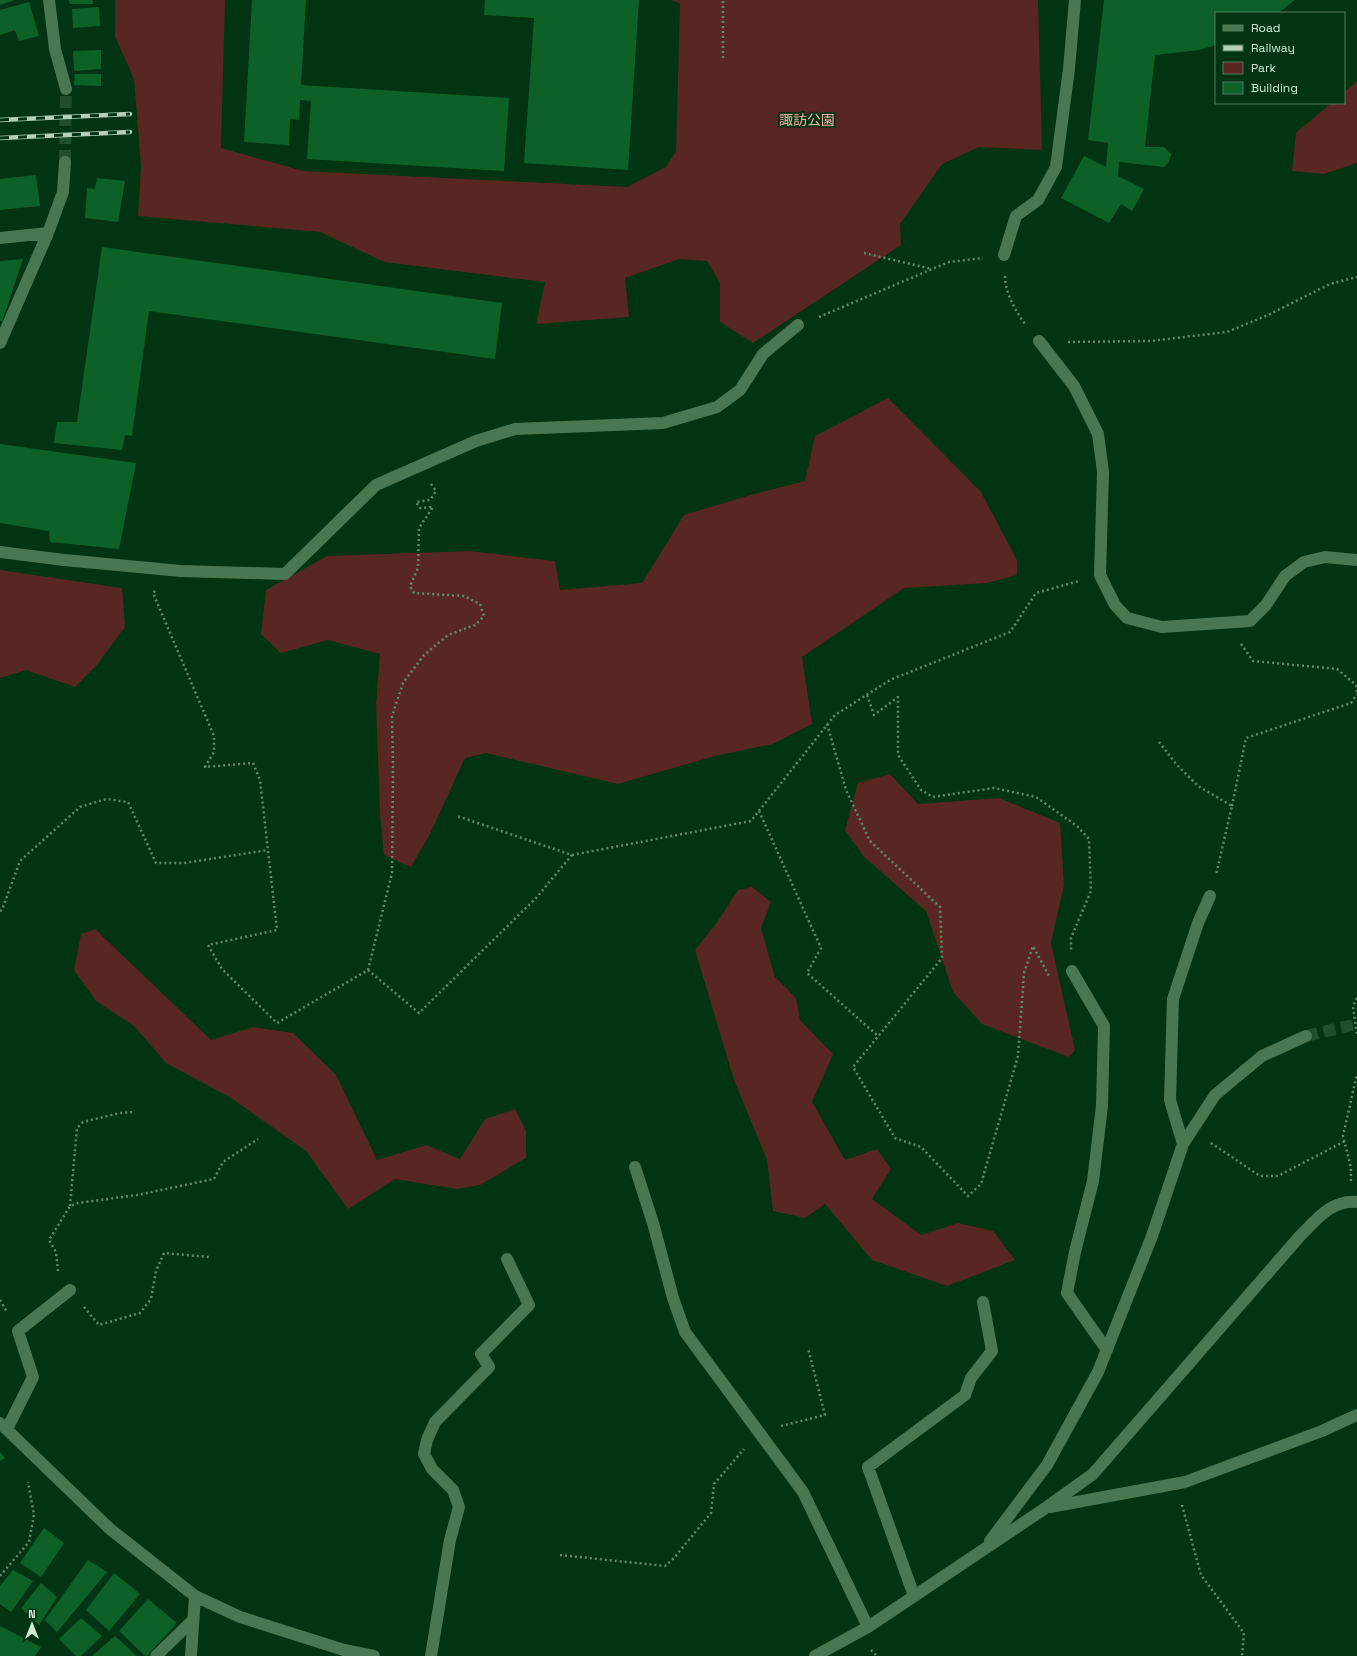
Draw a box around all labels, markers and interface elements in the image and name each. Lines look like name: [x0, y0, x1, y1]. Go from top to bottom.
legend: [1215, 12, 1345, 104]
text: Road: [1251, 20, 1280, 36]
text: Railway: [1251, 40, 1295, 56]
text: Park: [1251, 60, 1276, 76]
text: Building: [1251, 80, 1298, 96]
park label: 諏訪公園: [779, 111, 835, 129]
north arrow: [12, 1604, 52, 1644]
text: N: [28, 1607, 36, 1621]

